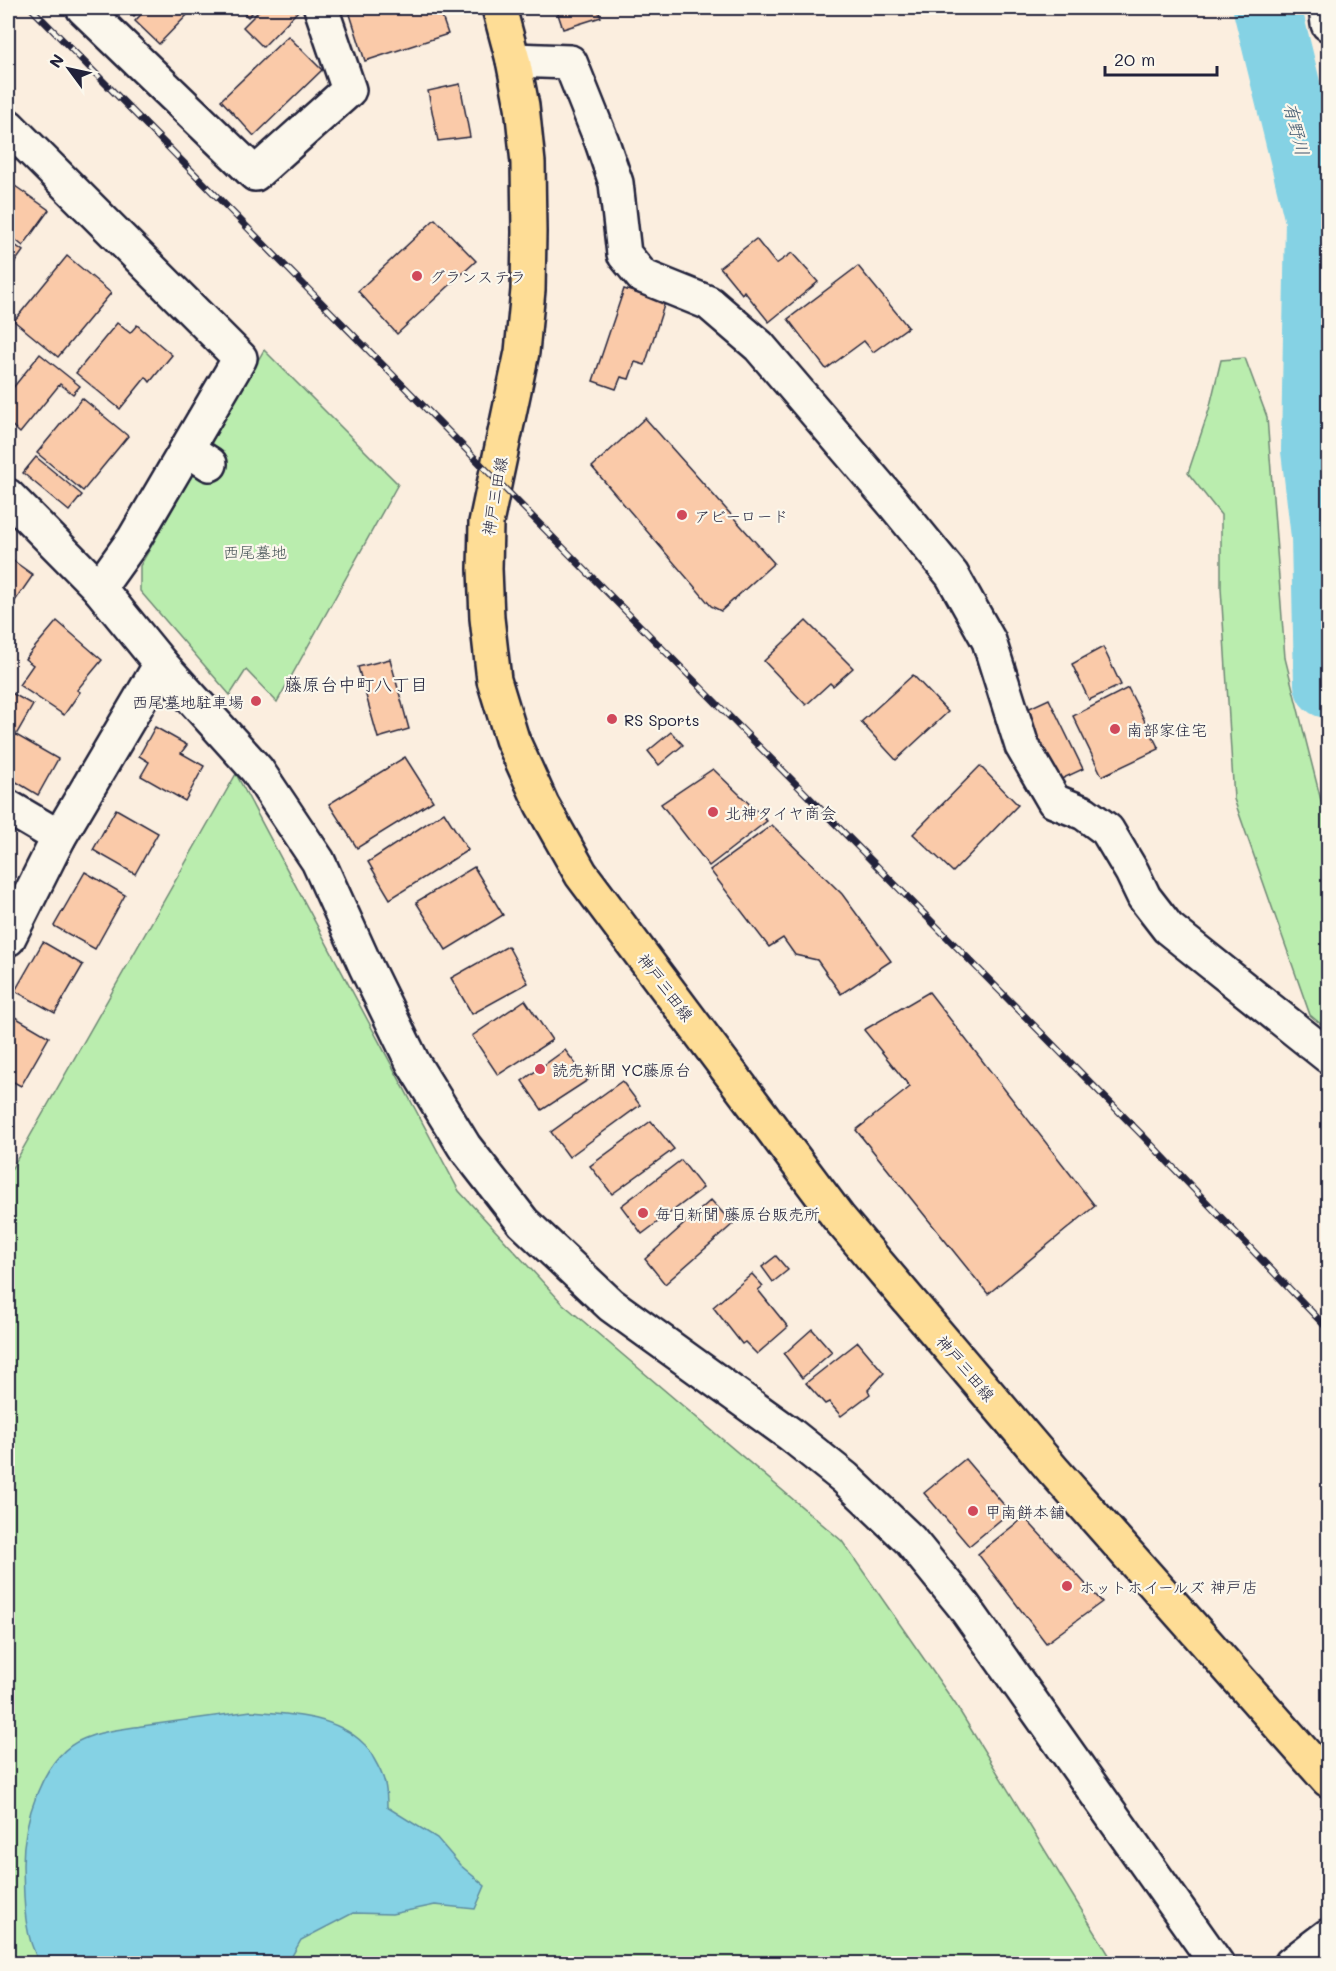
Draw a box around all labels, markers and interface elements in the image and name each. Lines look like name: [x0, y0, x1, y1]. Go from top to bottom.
north arrow: [39, 39, 99, 99]
scale bar: [1105, 39, 1218, 77]
text: 20 m: [1114, 47, 1155, 71]
text: N: [44, 50, 68, 71]
water label: 有野川: [1279, 100, 1315, 158]
place label: グランステラ: [429, 266, 526, 287]
marker: グランステラ: [410, 269, 424, 283]
street label: 神戸三田線: [477, 455, 511, 537]
place label: アビーロード: [694, 505, 789, 526]
marker: アビーロード: [675, 508, 689, 522]
park label: 西尾墓地: [223, 541, 287, 562]
district label: 藤原台中町八丁目: [284, 672, 428, 696]
place label: 西尾墓地駐車場: [132, 691, 244, 712]
marker: 西尾墓地駐車場: [249, 694, 263, 708]
place label: RS Sports: [624, 709, 700, 730]
marker: RS Sports: [605, 712, 619, 726]
place label: 南部家住宅: [1127, 719, 1207, 740]
marker: 南部家住宅: [1108, 722, 1122, 736]
place label: 北神タイヤ商会: [725, 802, 836, 823]
marker: 北神タイヤ商会: [706, 805, 720, 819]
street label: 神戸三田線: [634, 949, 698, 1025]
place label: 読売新聞 YC藤原台: [552, 1059, 691, 1080]
marker: 読売新聞 YC藤原台: [533, 1062, 547, 1076]
place label: 毎日新聞 藤原台販売所: [655, 1203, 820, 1224]
marker: 毎日新聞 藤原台販売所: [636, 1206, 650, 1220]
street label: 神戸三田線: [932, 1331, 1000, 1405]
place label: 甲南餅本舗: [985, 1501, 1065, 1522]
marker: 甲南餅本舗: [966, 1504, 980, 1518]
place label: ホットホイールズ 神戸店: [1079, 1576, 1258, 1597]
marker: ホットホイールズ 神戸店: [1060, 1579, 1074, 1593]

